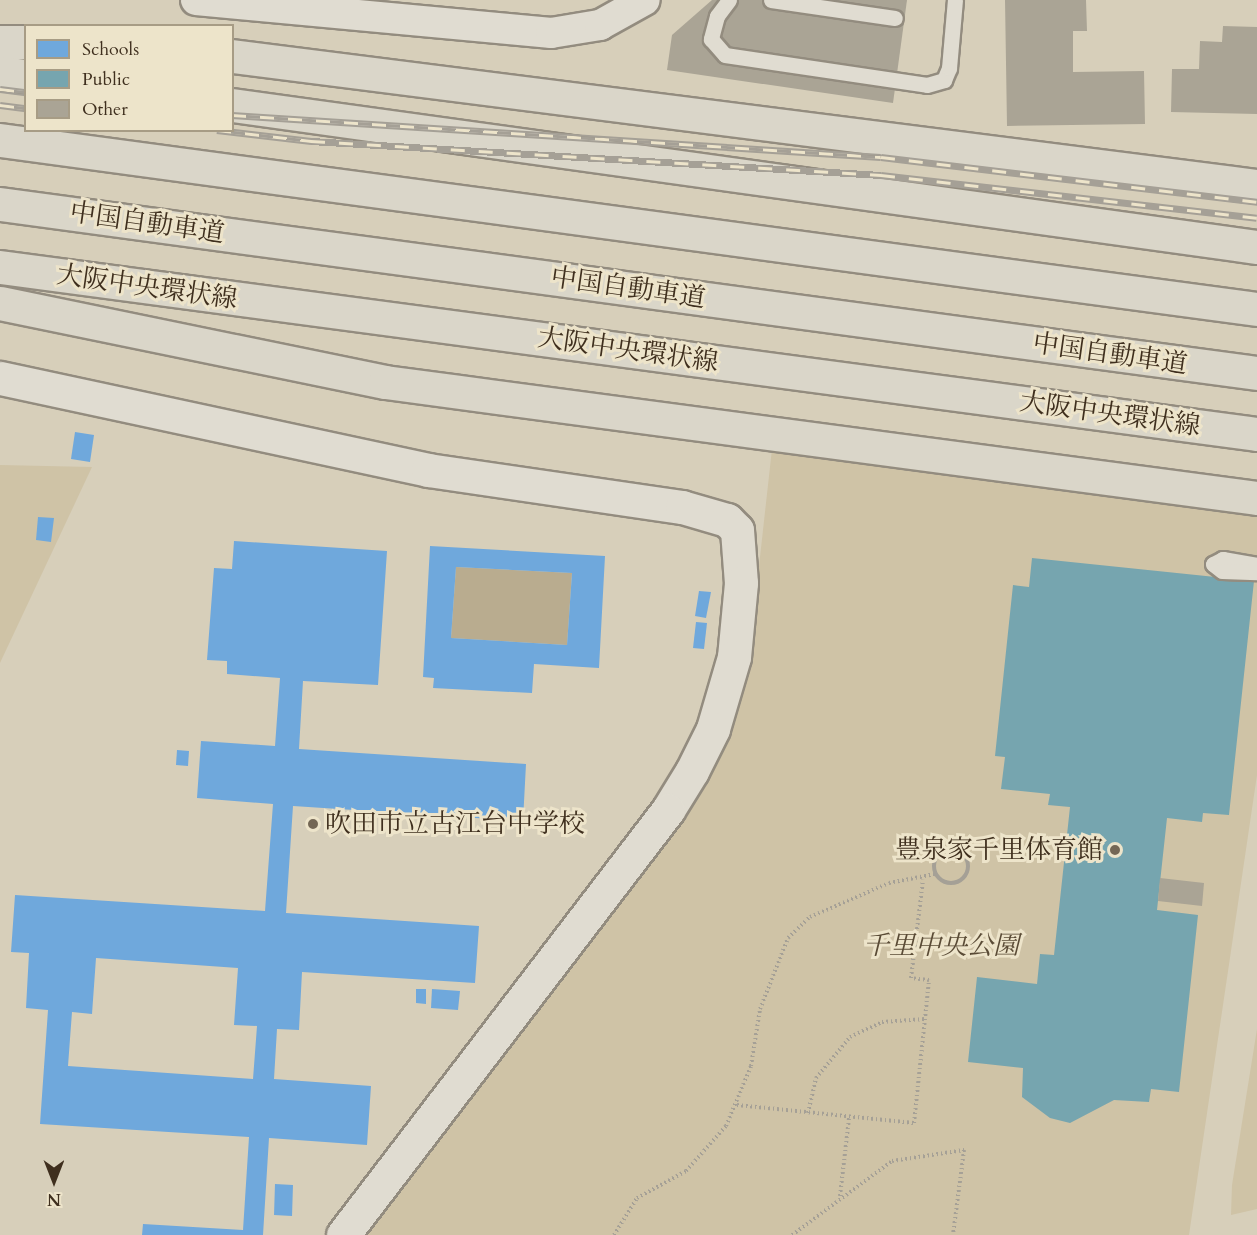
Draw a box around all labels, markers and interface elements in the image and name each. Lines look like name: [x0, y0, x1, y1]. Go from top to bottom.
legend: [24, 24, 234, 132]
text: Schools: [82, 37, 139, 62]
text: Public: [82, 67, 130, 92]
text: Other: [82, 97, 128, 122]
street label: 中国自動車道: [68, 197, 226, 249]
street label: 大阪中央環状線: [55, 259, 239, 315]
street label: 中国自動車道: [549, 262, 707, 314]
street label: 大阪中央環状線: [536, 322, 720, 378]
street label: 中国自動車道: [1031, 328, 1189, 380]
street label: 大阪中央環状線: [1018, 386, 1202, 442]
place label: 吹田市立古江台中学校: [325, 808, 585, 840]
marker: 吹田市立古江台中学校: [306, 817, 320, 831]
place label: 豊泉家千里体育館: [895, 834, 1103, 866]
marker: 豊泉家千里体育館: [1108, 843, 1122, 857]
park label: 千里中央公園: [863, 930, 1019, 962]
north arrow: [24, 1151, 84, 1211]
text: N: [47, 1188, 61, 1210]

